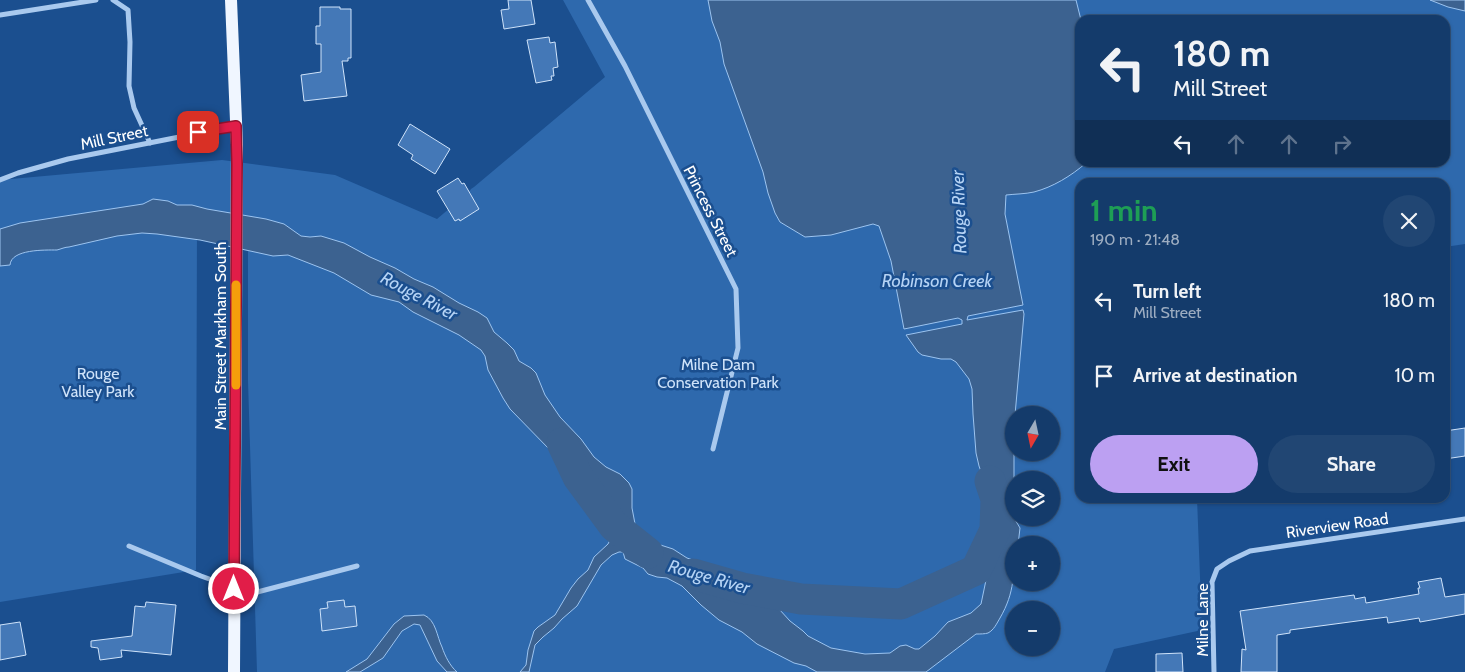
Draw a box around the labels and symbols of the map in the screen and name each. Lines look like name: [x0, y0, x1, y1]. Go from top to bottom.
pin: [177, 111, 219, 153]
street label: Mill Street: [79, 121, 150, 154]
street label: Princess Street: [679, 162, 742, 261]
water label: Rouge River: [946, 168, 971, 254]
street label: Main Street Markham South: [211, 242, 230, 430]
water label: Rouge River: [377, 267, 462, 326]
water label: Robinson Creek: [882, 270, 994, 292]
park label: Milne Dam Conservation Park: [657, 355, 780, 392]
park label: Rouge Valley Park: [62, 364, 135, 401]
north arrow: [1005, 406, 1060, 461]
street label: Riverview Road: [1285, 509, 1390, 542]
water label: Rouge River: [666, 555, 754, 600]
position arrow: [207, 562, 259, 614]
street label: Milne Lane: [1193, 583, 1212, 657]

